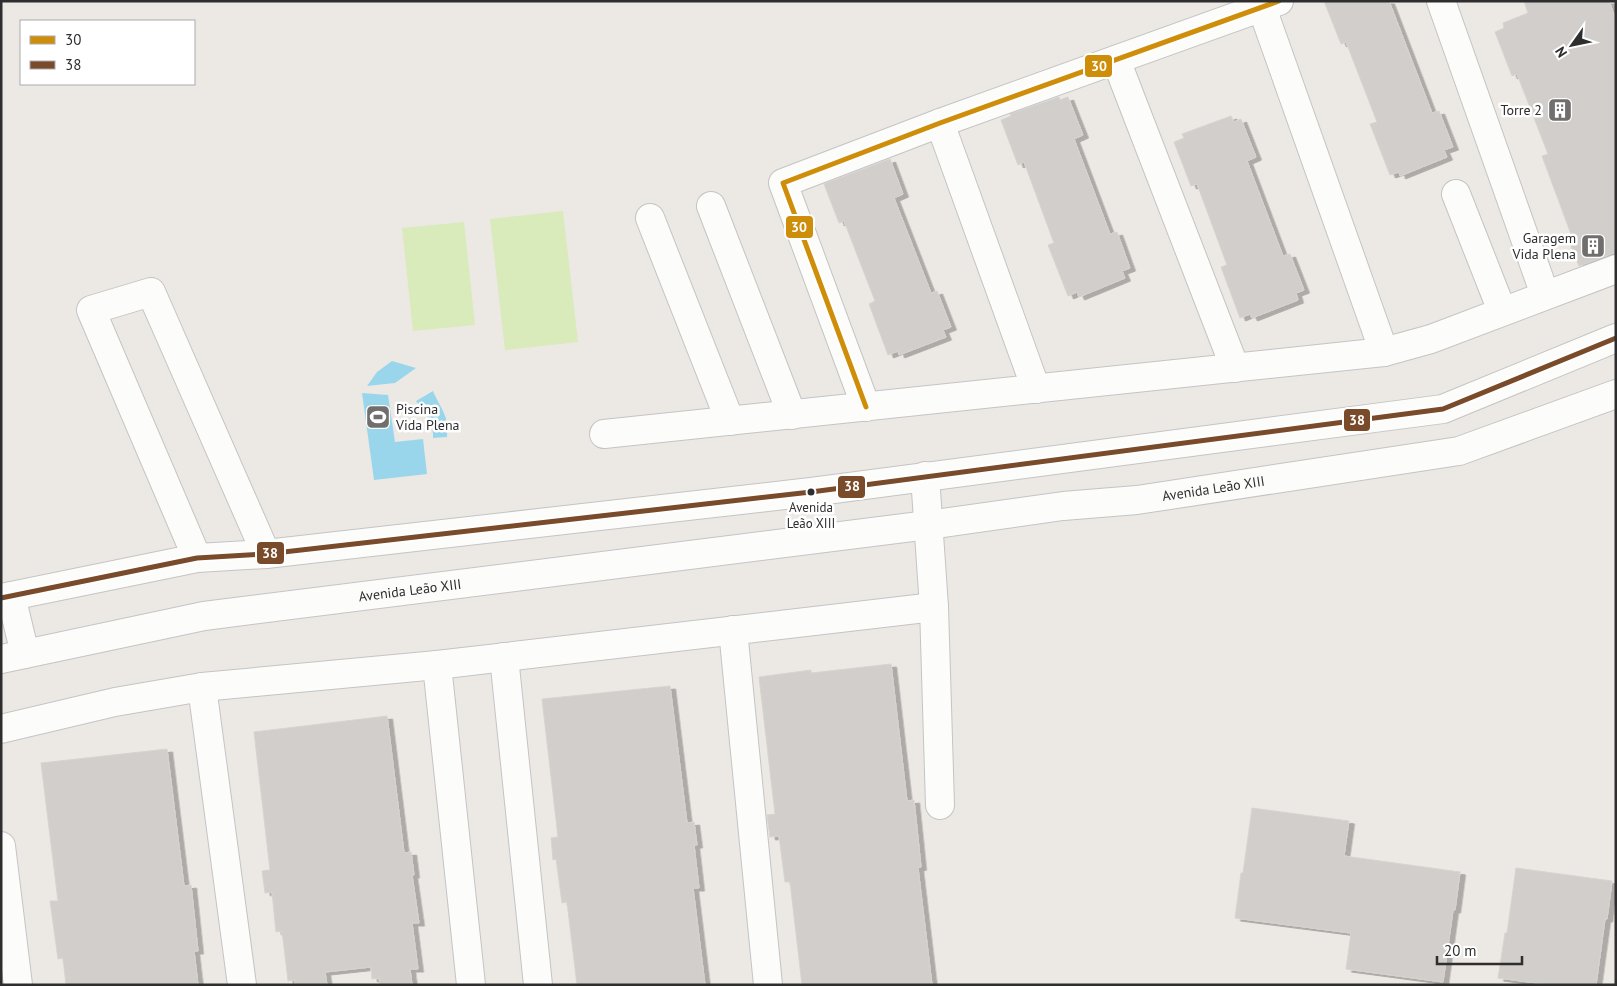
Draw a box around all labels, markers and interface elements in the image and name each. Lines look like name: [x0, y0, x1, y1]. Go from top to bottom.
legend: [20, 20, 195, 85]
north arrow: [1547, 20, 1597, 70]
text: 30: [65, 30, 81, 49]
text: N: [1551, 43, 1571, 61]
line badge: 30: [1084, 54, 1113, 78]
text: 38: [65, 55, 81, 74]
text: 30: [1091, 57, 1107, 75]
building icon: Torre 2: [1547, 97, 1573, 123]
place label: Torre 2: [1501, 101, 1542, 119]
line badge: 30: [785, 215, 814, 239]
text: 30: [791, 218, 807, 236]
place label: Garagem Vida Plena: [1511, 229, 1576, 263]
building icon: Garagem Vida Plena: [1580, 233, 1606, 259]
place label: Piscina Vida Plena: [395, 400, 460, 434]
sports icon: Piscina Vida Plena: [365, 404, 391, 430]
line badge: 38: [1343, 408, 1371, 432]
text: 38: [1349, 411, 1365, 429]
street label: Avenida Leão XIII: [1161, 472, 1266, 505]
line badge: 38: [837, 475, 866, 499]
text: 38: [844, 477, 860, 495]
marker: Avenida Leão XIII: [806, 487, 816, 497]
place label: Avenida Leão XIII: [787, 499, 835, 532]
line badge: 38: [256, 541, 285, 565]
text: 38: [262, 544, 278, 562]
street label: Avenida Leão XIII: [357, 575, 462, 605]
scale bar: [1437, 934, 1522, 966]
text: 20 m: [1444, 941, 1477, 960]

